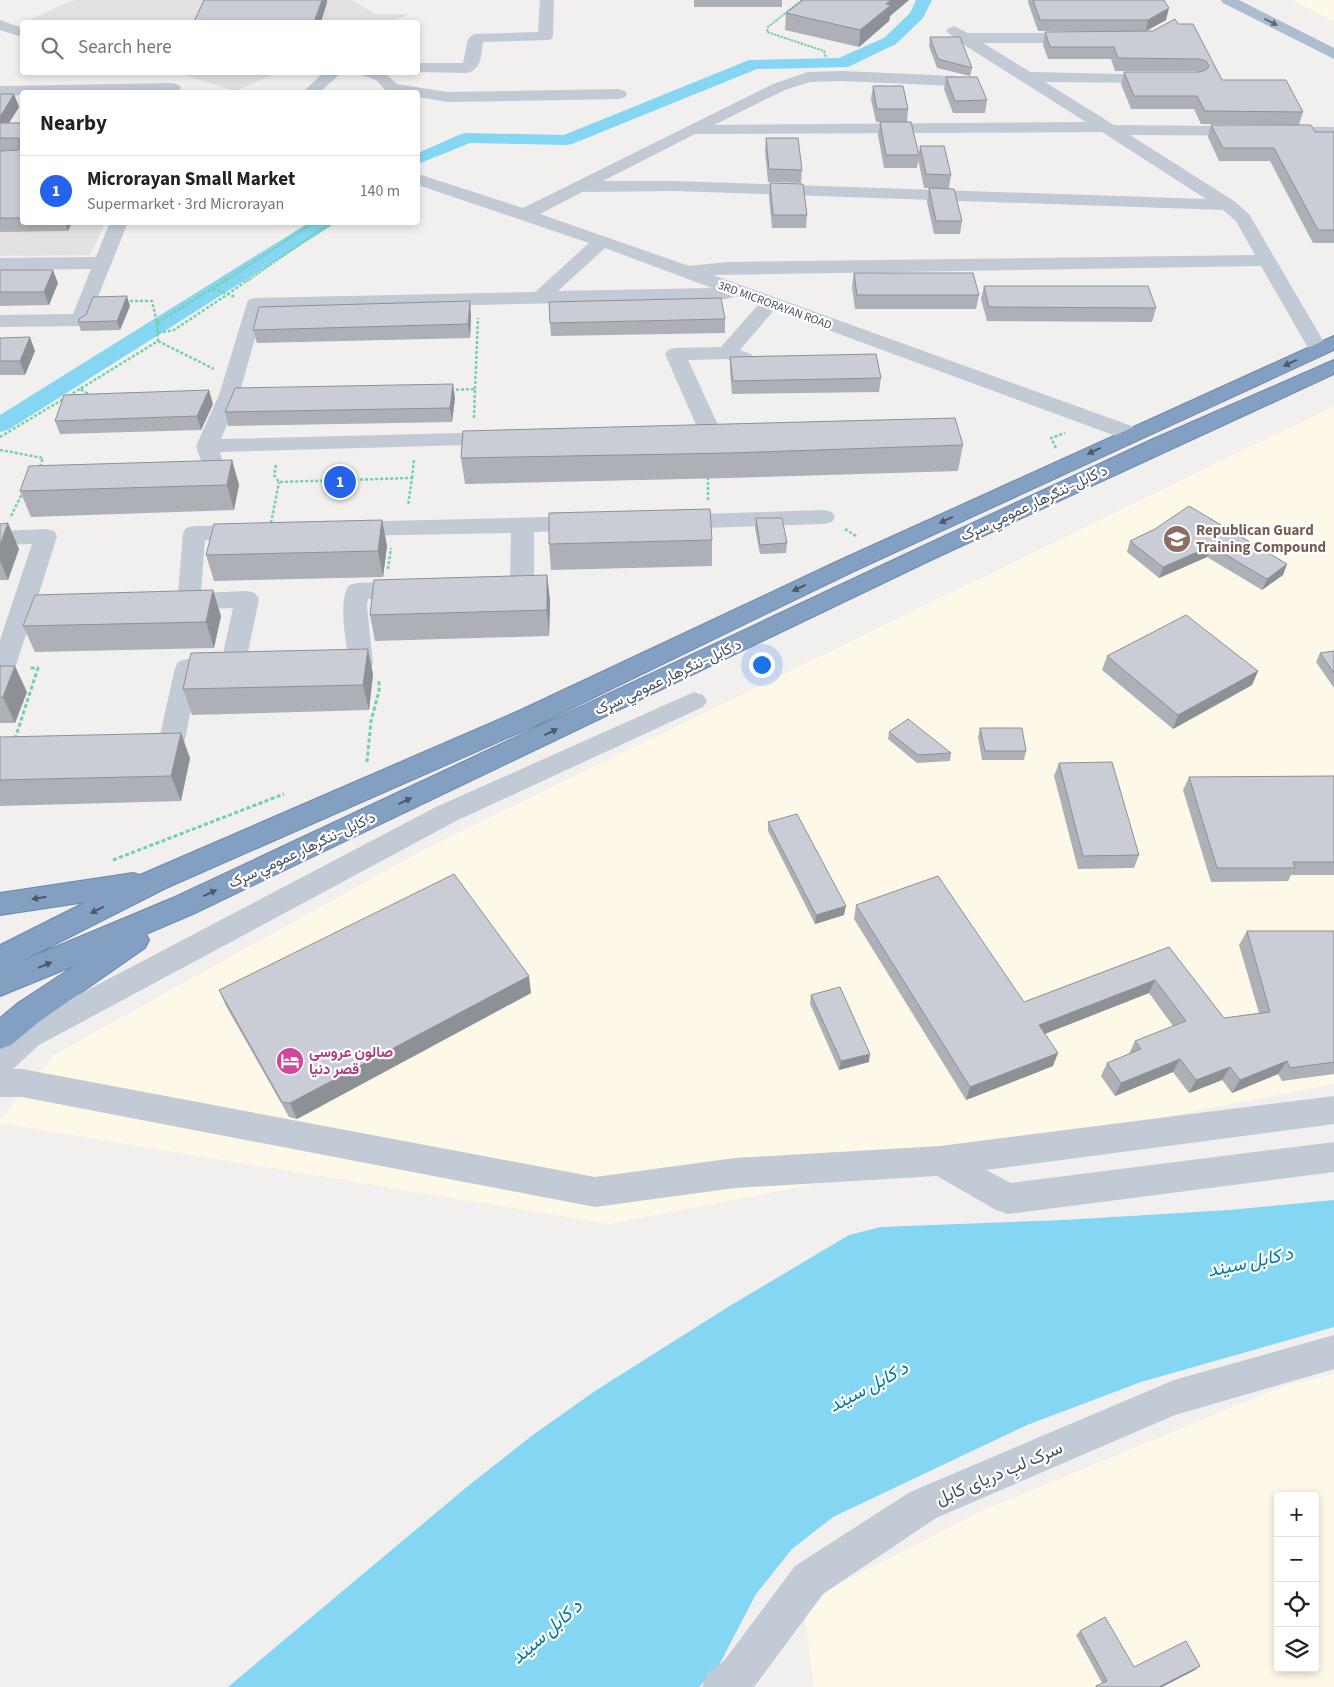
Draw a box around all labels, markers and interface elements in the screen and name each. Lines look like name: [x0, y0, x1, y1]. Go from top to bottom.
one-way arrow: [1264, 18, 1279, 26]
search box: [20, 20, 420, 75]
icon: search: [38, 34, 66, 62]
text: Search here: [78, 34, 172, 61]
text: Nearby: [40, 108, 107, 138]
text: Microrayan Small Market: [87, 166, 295, 193]
text: 1: [52, 180, 60, 202]
text: 140 m: [360, 180, 400, 202]
text: Supermarket · 3rd Microrayan: [87, 193, 284, 215]
street label: 3RD MICRORAYAN ROAD: [716, 277, 834, 334]
one-way arrow: [1283, 359, 1297, 367]
one-way arrow: [1087, 448, 1101, 456]
street label: د کابل–ننګرهار عمومي سړک: [957, 460, 1112, 549]
pin: 1: [324, 463, 356, 501]
one-way arrow: [939, 516, 953, 524]
place label: Republican Guard Training Compound: [1196, 520, 1326, 558]
school or university icon: Republican Guard Training Compound: [1162, 524, 1192, 554]
one-way arrow: [792, 585, 806, 593]
street label: د کابل–ننګرهار عمومي سړک: [591, 634, 746, 723]
your location: [749, 652, 775, 678]
one-way arrow: [544, 728, 559, 736]
one-way arrow: [397, 797, 412, 806]
street label: د کابل–ننګرهار عمومي سړک: [225, 807, 380, 896]
one-way arrow: [203, 889, 217, 897]
one-way arrow: [31, 894, 47, 902]
one-way arrow: [90, 906, 105, 914]
one-way arrow: [38, 960, 52, 968]
place label: صالون عروسی قصر دنیا: [309, 1042, 393, 1080]
hotel icon: صالون عروسی قصر دنیا: [275, 1046, 305, 1076]
water label: د کابل سيند: [1205, 1240, 1296, 1285]
water label: د کابل سيند: [824, 1355, 914, 1420]
street label: سرک لبِ دریای کابل: [932, 1435, 1067, 1512]
map controls: [1274, 1492, 1319, 1672]
button: +: [1274, 1492, 1319, 1537]
button: −: [1274, 1537, 1319, 1582]
button: locate: [1274, 1582, 1319, 1627]
water label: د کابل سيند: [505, 1593, 589, 1671]
button: layers: [1274, 1627, 1319, 1672]

